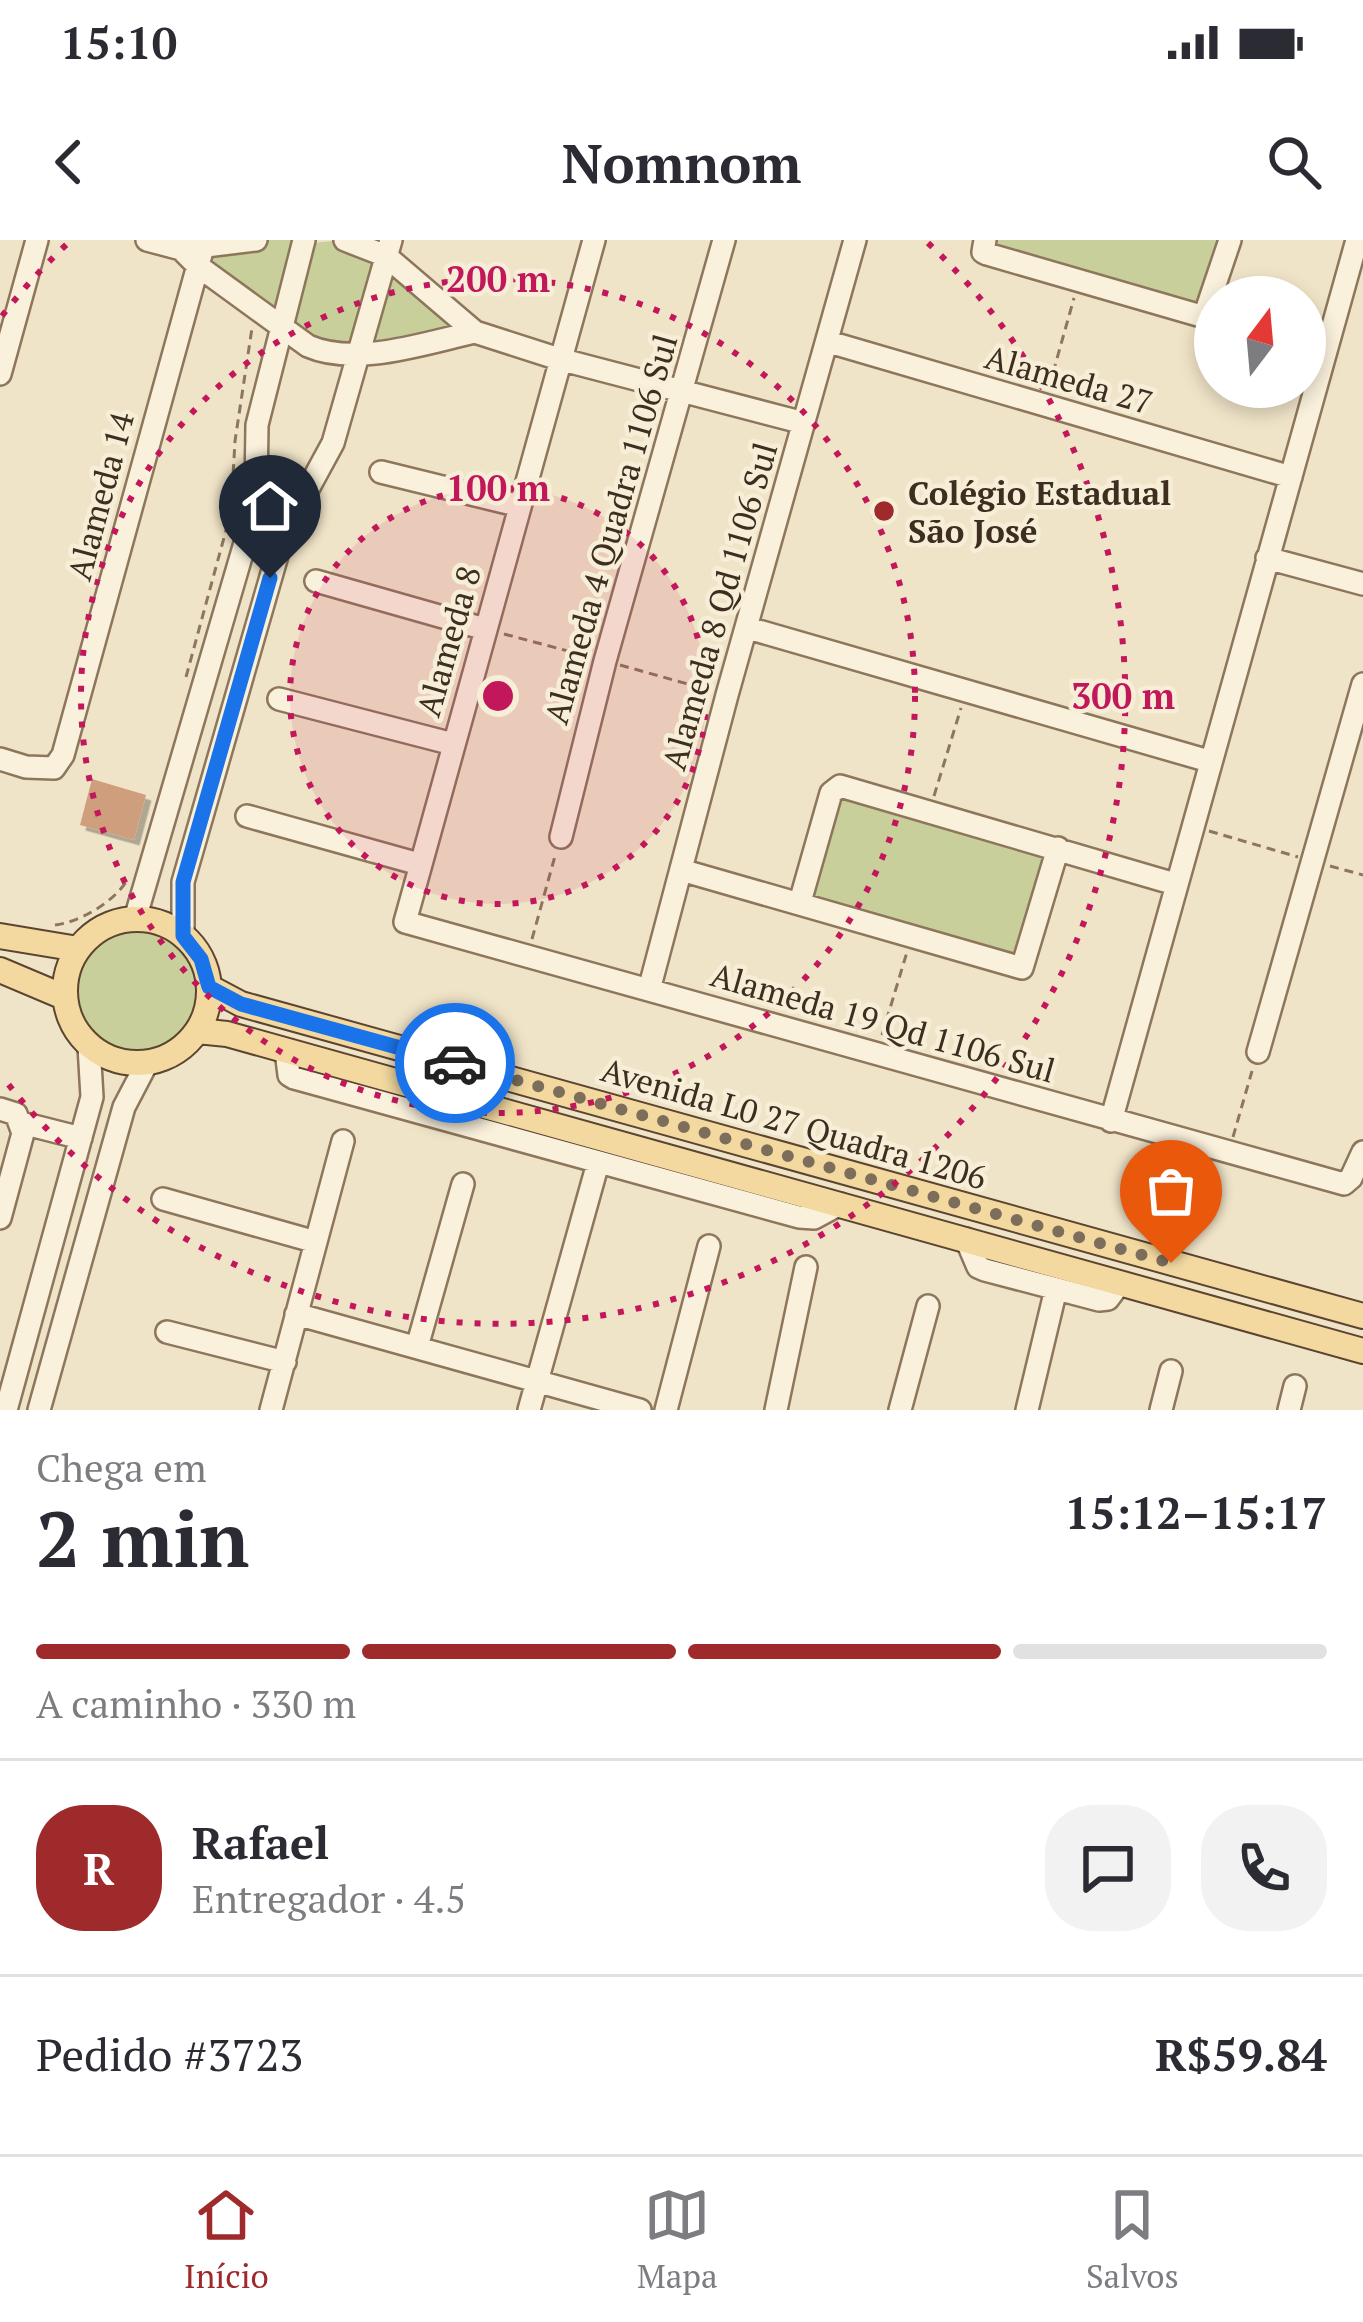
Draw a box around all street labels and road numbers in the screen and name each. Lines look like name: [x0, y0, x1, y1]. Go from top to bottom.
street label: Alameda 4 Quadra 1106 Sul: [534, 329, 686, 729]
street label: Alameda 27: [980, 335, 1158, 423]
street label: Alameda 14: [57, 407, 143, 585]
street label: Alameda 8 Qd 1106 Sul: [652, 437, 786, 775]
street label: Alameda 8: [406, 561, 490, 721]
street label: Alameda 19 Qd 1106 Sul: [706, 952, 1060, 1092]
street label: Avenida L0 27 Quadra 1206: [597, 1047, 991, 1199]

